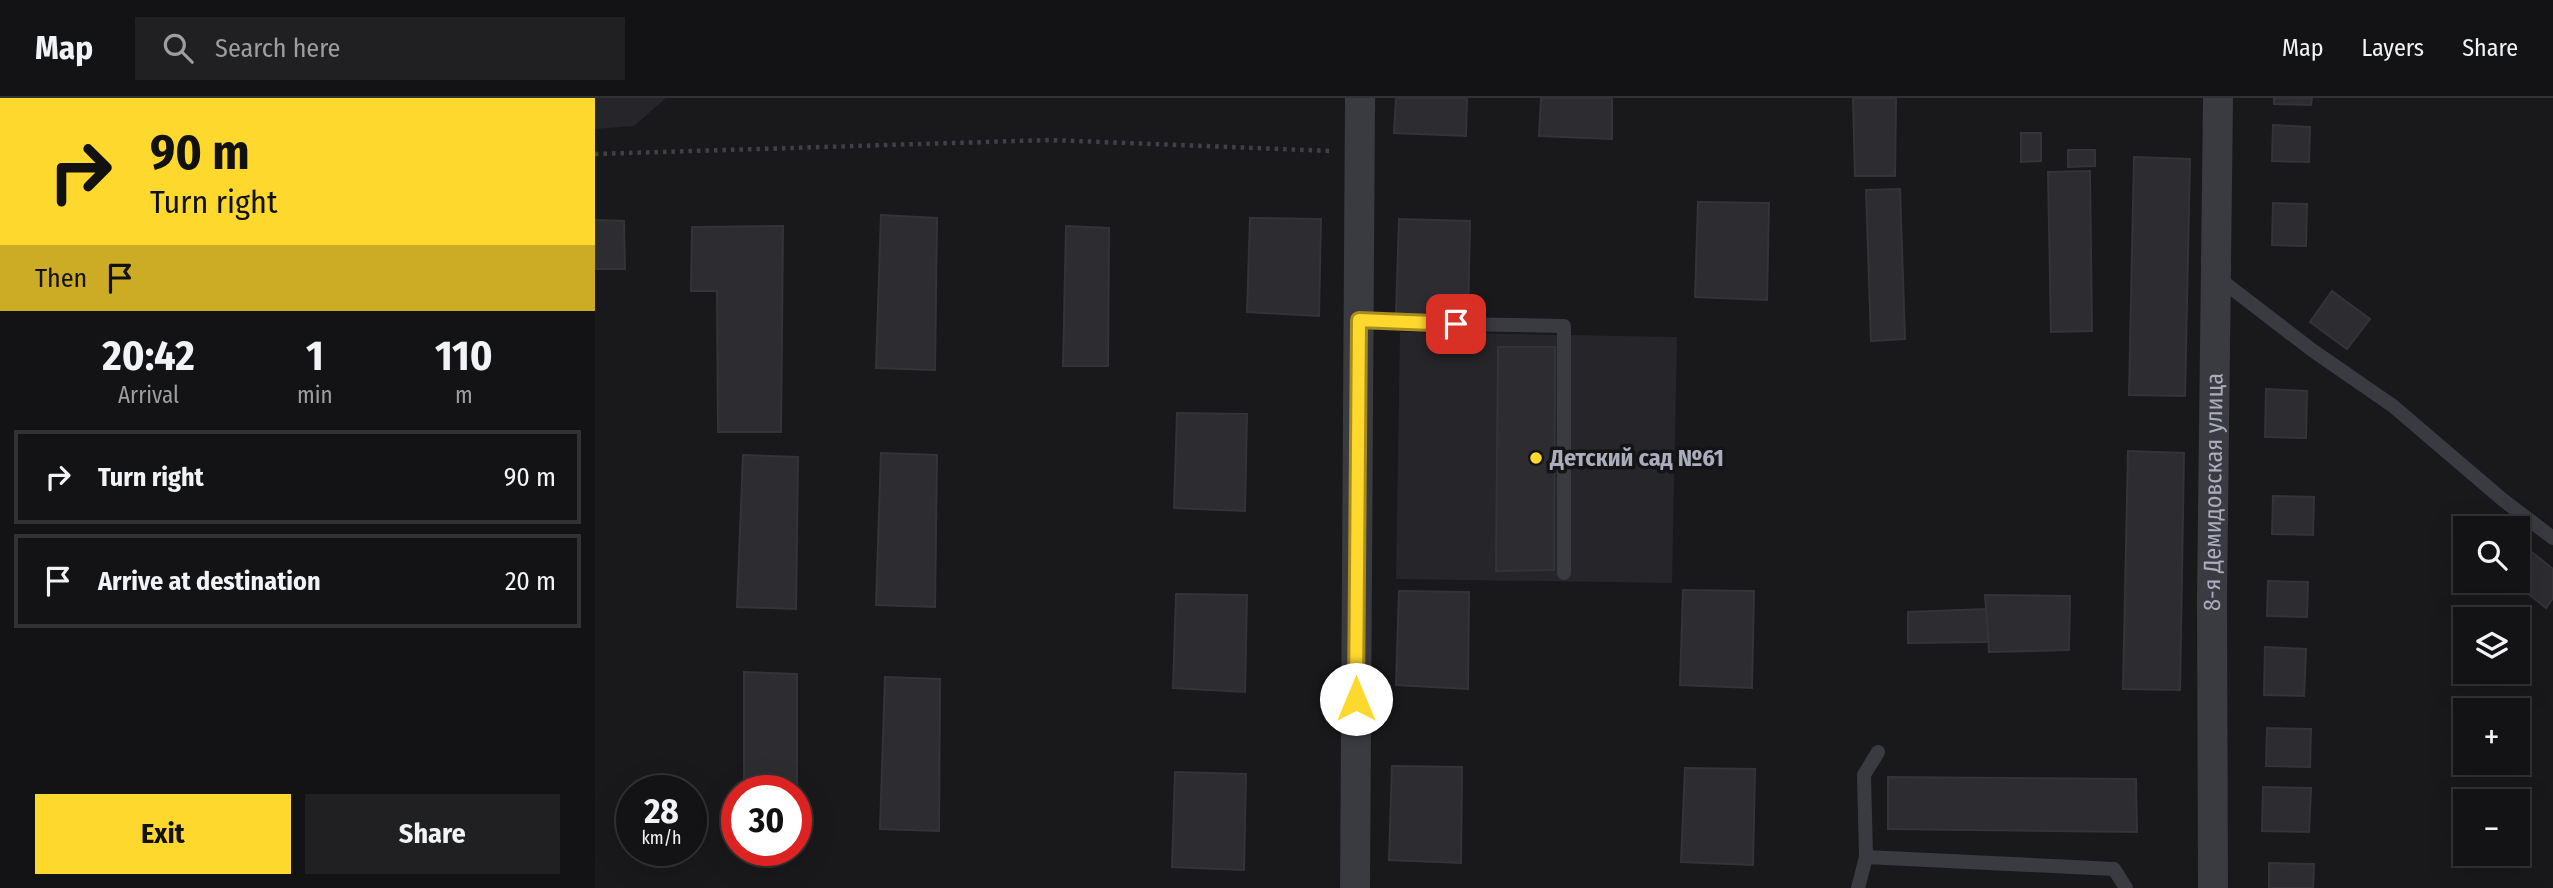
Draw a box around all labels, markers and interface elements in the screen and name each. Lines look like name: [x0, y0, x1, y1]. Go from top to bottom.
search box: [135, 17, 625, 80]
text: Map: [35, 28, 93, 68]
icon: search: [159, 29, 197, 67]
text: Search here: [215, 33, 340, 64]
text: Map: [2282, 34, 2324, 62]
text: Layers: [2362, 34, 2424, 62]
text: Share: [2462, 34, 2518, 62]
text: 90 m: [150, 123, 250, 182]
icon: right: [35, 126, 126, 217]
text: Turn right: [150, 183, 277, 221]
icon: arrive: [101, 259, 139, 297]
text: Then: [35, 263, 87, 294]
pin: [1426, 294, 1486, 354]
icon: arrive: [1437, 305, 1475, 343]
text: 20:42: [102, 331, 195, 381]
text: 1: [306, 331, 324, 381]
text: 110: [435, 331, 493, 381]
street label: 8-я Демидовская улица: [2198, 373, 2229, 611]
text: Arrival: [118, 381, 179, 409]
text: min: [297, 381, 333, 409]
text: m: [455, 381, 473, 409]
place label: Детский сад №61: [1549, 444, 1724, 472]
marker: Детский сад №61: [1528, 450, 1544, 466]
icon: right: [39, 458, 77, 496]
text: Turn right: [98, 462, 204, 493]
text: 90 m: [504, 462, 556, 493]
map controls: [2453, 516, 2530, 866]
button: search: [2453, 516, 2530, 593]
icon: arrive: [39, 562, 77, 600]
text: Arrive at destination: [98, 566, 321, 597]
text: 20 m: [505, 566, 556, 597]
button: layers: [2453, 607, 2530, 684]
position arrow: [1319, 662, 1393, 736]
button: +: [2453, 698, 2530, 775]
speed limit sign: 30: [721, 775, 812, 866]
button: −: [2453, 789, 2530, 866]
text: 28: [644, 790, 679, 832]
button: Exit: [35, 794, 291, 874]
button: Share: [305, 794, 560, 874]
text: km/h: [641, 827, 682, 849]

